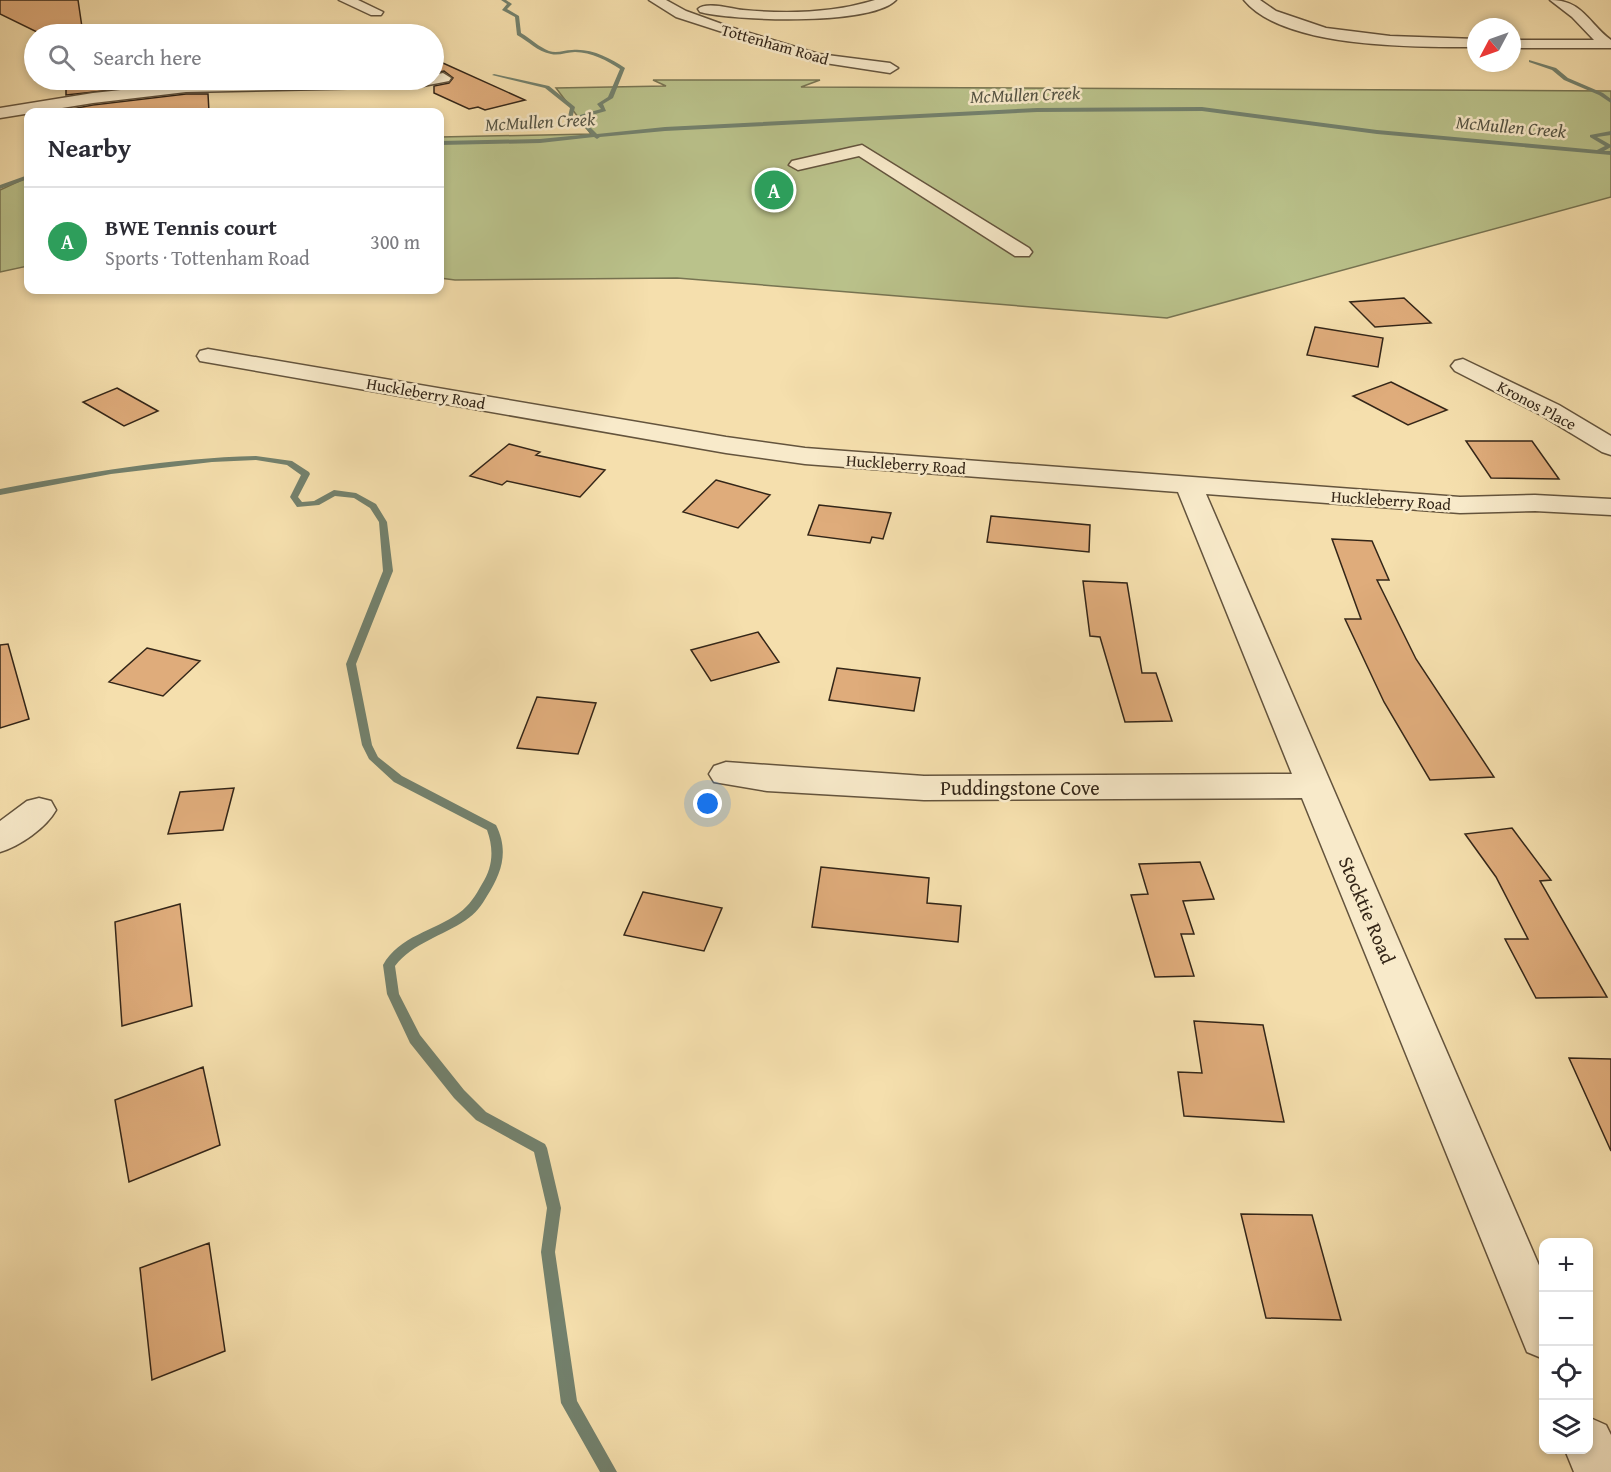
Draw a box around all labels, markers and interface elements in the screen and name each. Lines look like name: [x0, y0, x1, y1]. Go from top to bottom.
street label: Tottenham Road: [718, 17, 832, 71]
north arrow: [1467, 18, 1521, 72]
search box: [24, 24, 444, 90]
icon: search: [45, 41, 78, 74]
text: Search here: [93, 41, 202, 73]
water label: McMullen Creek: [969, 79, 1081, 110]
water label: McMullen Creek: [484, 105, 596, 138]
water label: McMullen Creek: [1455, 108, 1568, 145]
text: Nearby: [48, 128, 131, 167]
pin: A: [754, 168, 794, 213]
text: BWE Tennis court: [105, 211, 277, 243]
text: A: [61, 227, 74, 256]
text: 300 m: [370, 227, 420, 256]
text: Sports · Tottenham Road: [105, 243, 310, 272]
street label: Huckleberry Road: [365, 371, 488, 415]
street label: Kronos Place: [1493, 374, 1581, 436]
street label: Huckleberry Road: [845, 448, 967, 480]
street label: Huckleberry Road: [1330, 484, 1452, 516]
street label: Puddingstone Cove: [940, 773, 1100, 802]
your location: [693, 789, 722, 818]
street label: Stocktie Road: [1332, 852, 1403, 968]
map controls: [1539, 1238, 1593, 1454]
button: +: [1539, 1238, 1593, 1292]
button: −: [1539, 1292, 1593, 1346]
button: locate: [1539, 1346, 1593, 1400]
button: layers: [1539, 1400, 1593, 1454]

